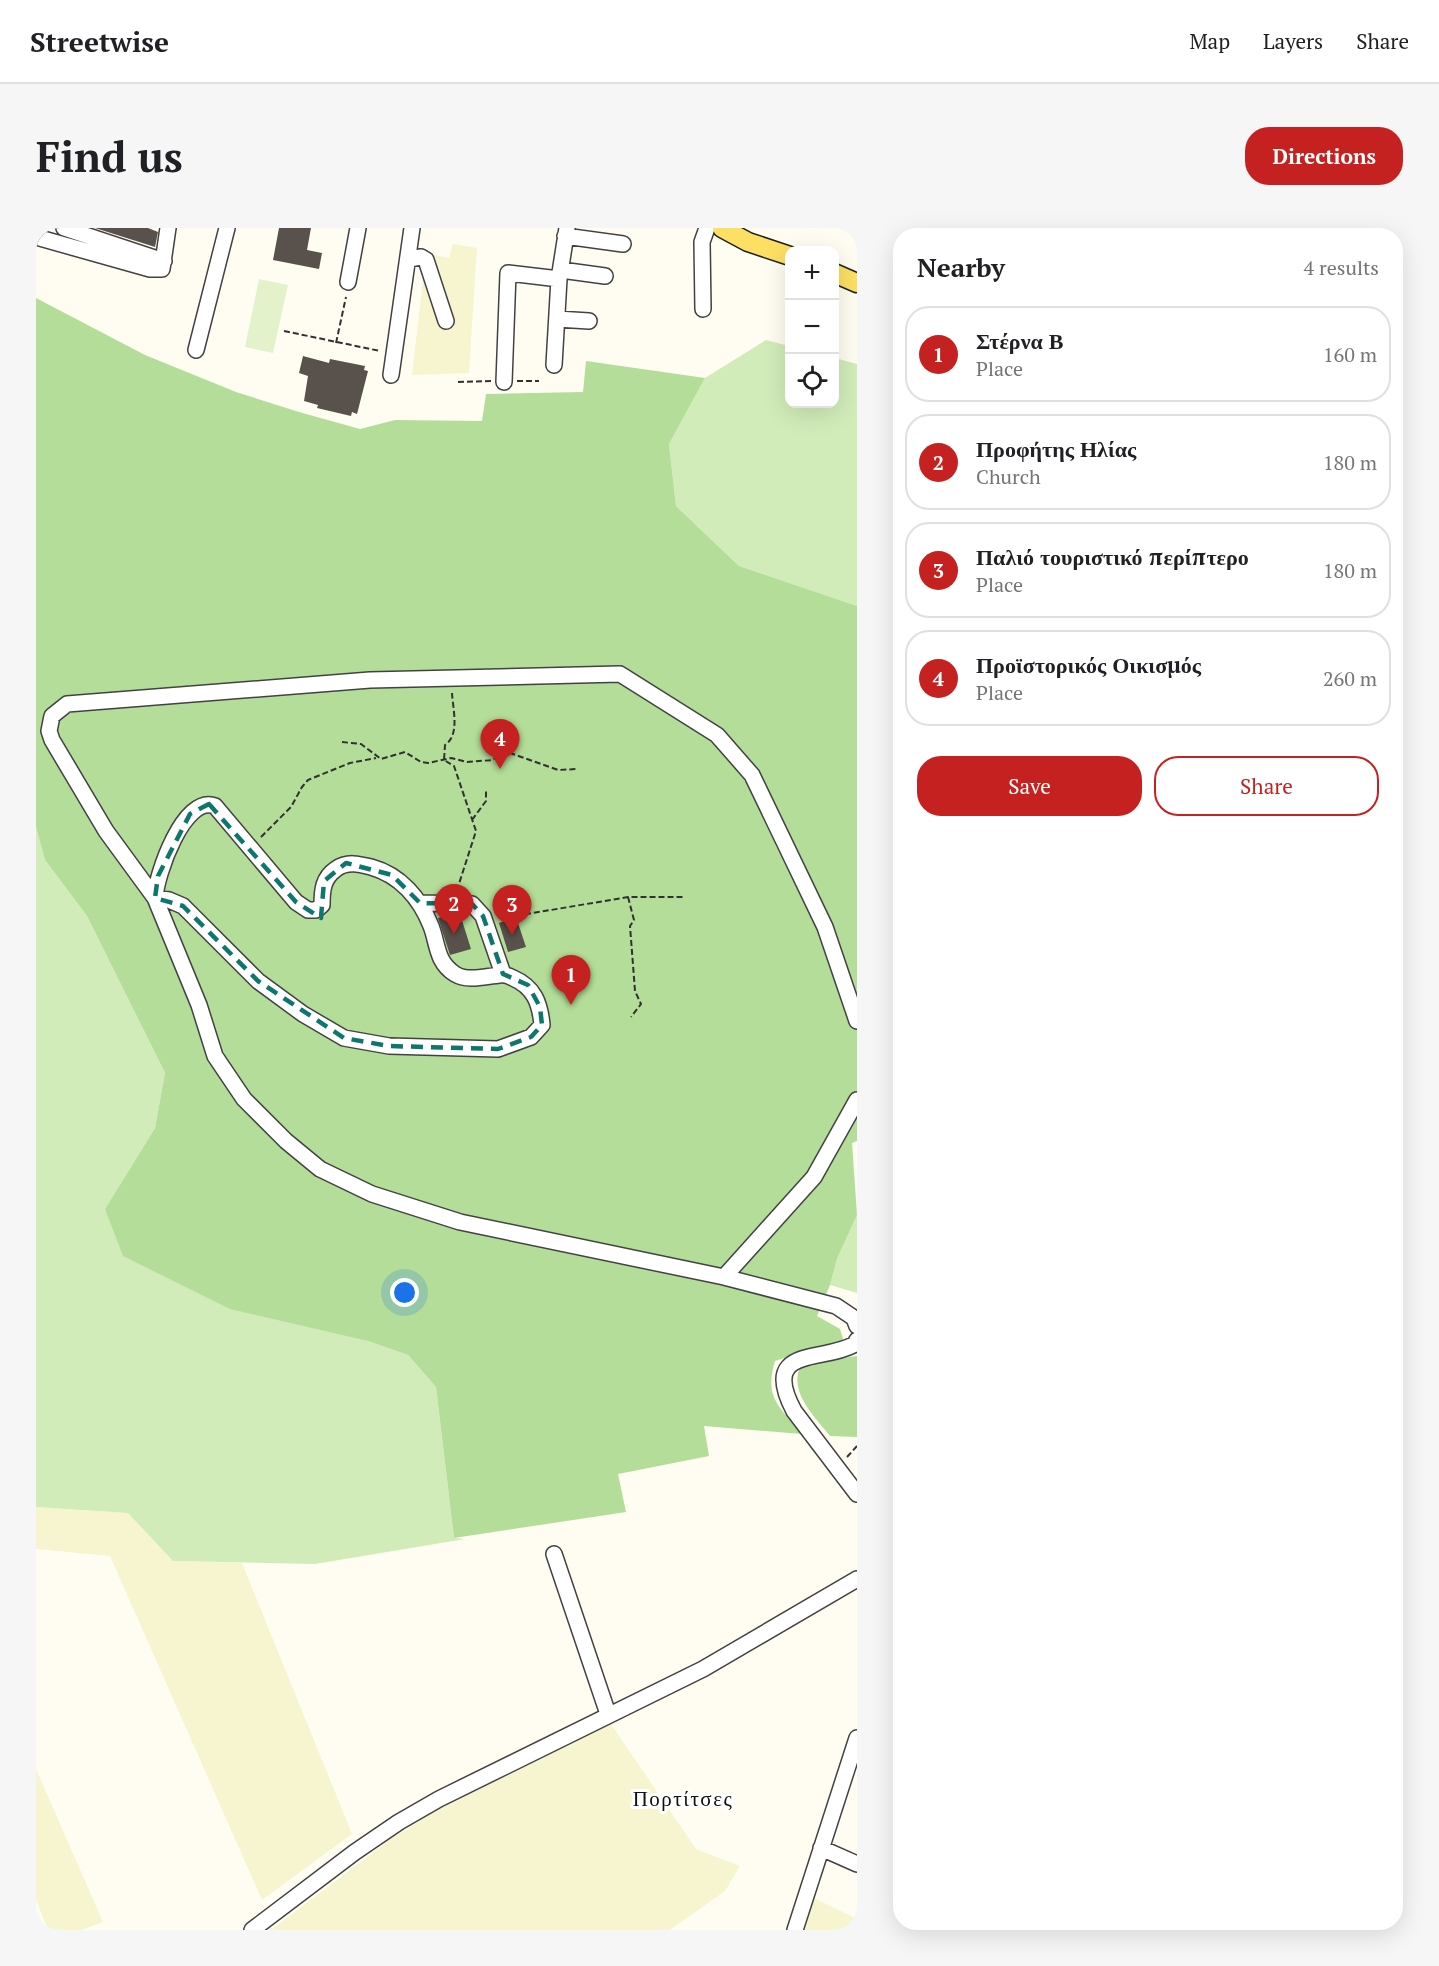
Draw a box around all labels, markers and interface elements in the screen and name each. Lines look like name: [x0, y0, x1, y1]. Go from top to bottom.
text: Streetwise: [30, 23, 169, 60]
text: Map: [1189, 27, 1230, 55]
text: Layers: [1263, 27, 1323, 55]
text: Share: [1356, 27, 1409, 55]
button: Directions: [1245, 127, 1403, 185]
text: Find us: [36, 128, 183, 184]
map controls: [785, 246, 839, 408]
button: +: [785, 246, 839, 300]
text: Nearby: [917, 250, 1005, 284]
text: 4 results: [1304, 254, 1379, 281]
button: −: [785, 300, 839, 354]
text: Στέρνα Β: [976, 326, 1063, 355]
text: 1: [933, 341, 944, 368]
text: 160 m: [1323, 341, 1377, 368]
button: locate: [785, 354, 839, 408]
text: Place: [976, 355, 1023, 382]
text: Προφήτης Ηλίας: [976, 434, 1136, 463]
text: 2: [933, 449, 944, 476]
text: 180 m: [1323, 449, 1377, 476]
text: Church: [976, 463, 1041, 490]
text: Παλιό τουριστικό περίπτερο: [976, 542, 1249, 571]
text: 3: [933, 557, 944, 584]
text: 180 m: [1323, 557, 1377, 584]
text: Place: [976, 571, 1023, 598]
text: Προϊστορικός Οικισμός: [976, 650, 1201, 679]
text: 4: [933, 665, 944, 692]
text: 260 m: [1323, 665, 1377, 692]
text: Place: [976, 679, 1023, 706]
pin: 4: [480, 720, 520, 769]
button: Save: [917, 756, 1142, 816]
button: Share: [1154, 756, 1379, 816]
pin: 2: [434, 884, 474, 934]
pin: 3: [492, 886, 532, 935]
pin: 1: [552, 956, 590, 1005]
your location: [390, 1278, 419, 1307]
district label: Πορτίτσες: [633, 1784, 733, 1812]

